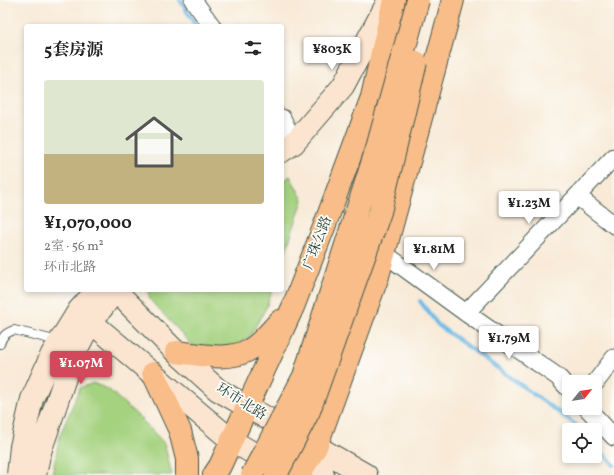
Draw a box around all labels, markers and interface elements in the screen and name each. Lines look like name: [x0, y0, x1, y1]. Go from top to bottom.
icon: filters: [242, 37, 264, 59]
pin: ¥803K: [304, 37, 360, 71]
text: 5套房源: [44, 39, 103, 62]
text: ¥803K: [312, 41, 352, 59]
icon: home: [118, 106, 190, 178]
pin: ¥1.23M: [496, 191, 562, 225]
text: ¥1.23M: [508, 195, 550, 213]
text: ¥1,070,000: [44, 212, 132, 235]
street label: 广珠公路: [299, 213, 337, 273]
pin: ¥1.81M: [401, 237, 467, 271]
text: 2室 · 56 m²: [44, 238, 103, 256]
text: ¥1.81M: [413, 241, 455, 259]
text: 环市北路: [44, 259, 96, 277]
pin: ¥1.79M: [476, 326, 542, 360]
text: ¥1.79M: [488, 330, 530, 348]
pin: ¥1.07M: [48, 351, 114, 385]
text: ¥1.07M: [59, 355, 103, 373]
north arrow: [562, 375, 602, 415]
map controls: [562, 375, 602, 463]
street label: 环市北路: [212, 379, 270, 425]
button: locate: [562, 423, 602, 463]

